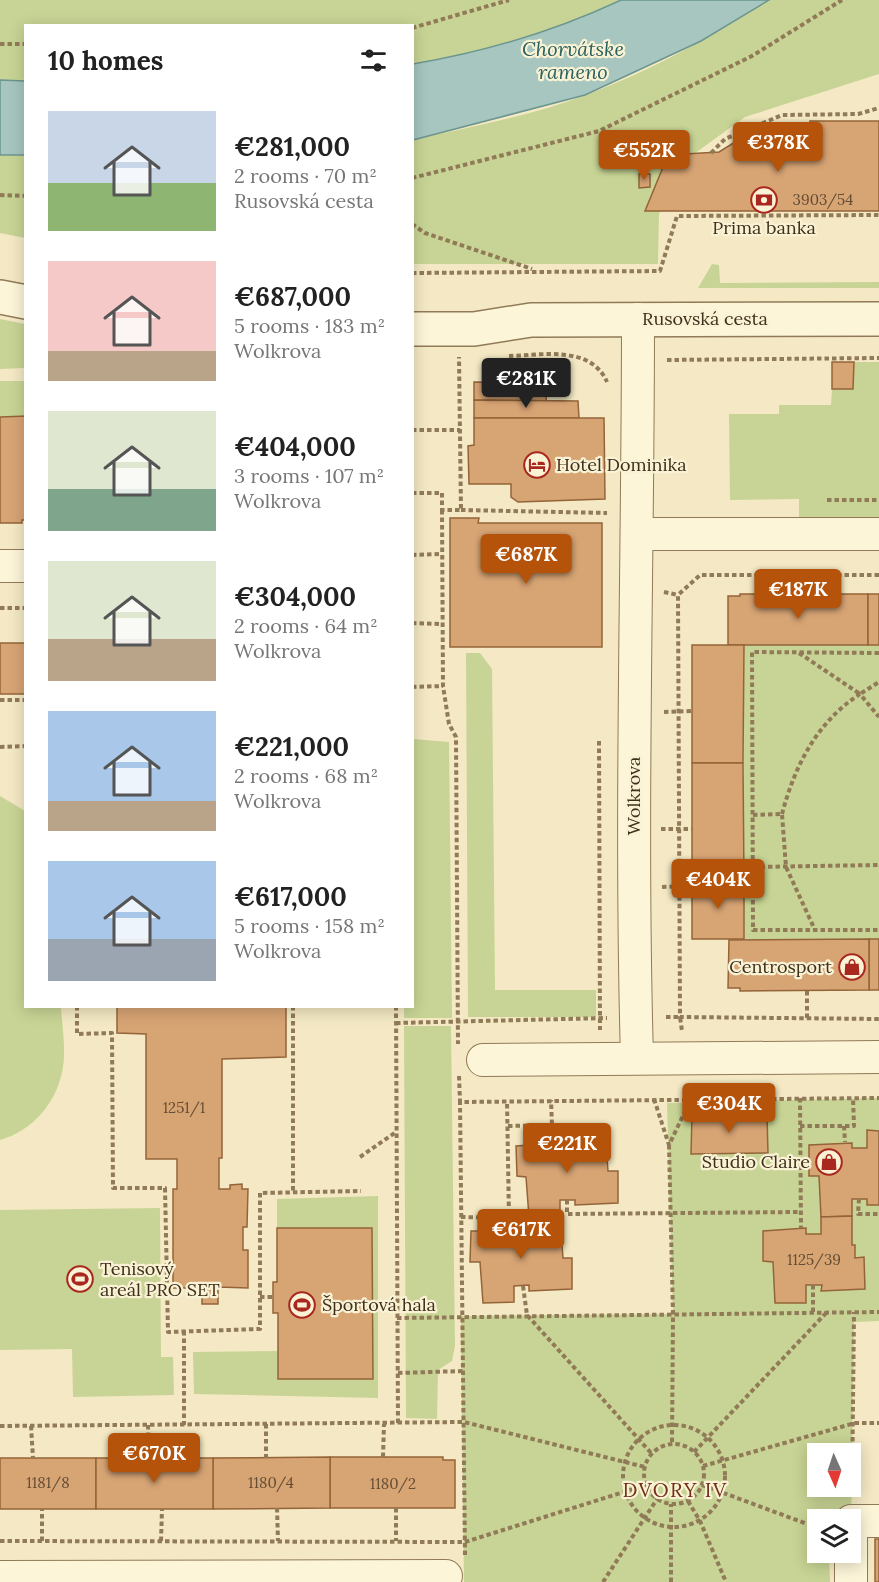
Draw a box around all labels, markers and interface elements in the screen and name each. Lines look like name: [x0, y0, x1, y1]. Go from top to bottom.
water label: Chorvátske rameno: [522, 36, 624, 84]
text: 10 homes: [48, 44, 163, 77]
icon: filters: [357, 44, 390, 77]
pin: €378K: [736, 122, 820, 173]
text: €378K: [747, 129, 809, 154]
text: €281,000: [234, 130, 350, 163]
pin: €552K: [602, 130, 686, 181]
icon: home: [96, 135, 168, 207]
text: €552K: [613, 137, 675, 162]
text: 2 rooms · 70 m²: [234, 163, 377, 188]
bank icon: Prima banka: [749, 185, 779, 215]
text: Rusovská cesta: [234, 188, 374, 213]
house number: 3903/54: [793, 190, 853, 210]
place label: Prima banka: [712, 216, 816, 239]
text: €687,000: [234, 280, 351, 313]
icon: home: [96, 285, 168, 357]
street label: Rusovská cesta: [642, 307, 768, 330]
text: 5 rooms · 183 m²: [234, 313, 385, 338]
text: Wolkrova: [234, 338, 321, 363]
pin: €281K: [484, 358, 568, 409]
text: €281K: [496, 365, 556, 390]
text: €404,000: [234, 430, 356, 463]
icon: home: [96, 435, 168, 507]
hotel icon: Hotel Dominika: [522, 450, 552, 480]
place label: Hotel Dominika: [556, 453, 687, 476]
text: 3 rooms · 107 m²: [234, 463, 384, 488]
text: Wolkrova: [234, 488, 321, 513]
pin: €687K: [484, 534, 568, 585]
text: €687K: [495, 541, 557, 566]
pin: €187K: [756, 569, 840, 620]
text: €187K: [768, 576, 828, 601]
text: €304,000: [234, 580, 356, 613]
icon: home: [96, 585, 168, 657]
text: 2 rooms · 64 m²: [234, 613, 378, 638]
text: Wolkrova: [234, 638, 321, 663]
text: €221,000: [234, 730, 349, 763]
icon: home: [96, 735, 168, 807]
street label: Wolkrova: [622, 757, 645, 835]
text: 2 rooms · 68 m²: [234, 763, 378, 788]
text: Wolkrova: [234, 788, 321, 813]
pin: €404K: [676, 859, 760, 910]
text: €404K: [685, 866, 751, 891]
text: €617,000: [234, 880, 347, 913]
icon: home: [96, 885, 168, 957]
text: 5 rooms · 158 m²: [234, 913, 385, 938]
text: Wolkrova: [234, 938, 321, 963]
shop icon: Centrosport: [837, 952, 867, 982]
place label: Centrosport: [729, 955, 832, 978]
pin: €304K: [687, 1083, 771, 1134]
text: €304K: [696, 1090, 762, 1115]
house number: 1251/1: [163, 1098, 205, 1118]
pin: €221K: [525, 1123, 609, 1174]
text: €221K: [537, 1130, 597, 1155]
shop icon: Studio Claire: [814, 1147, 844, 1177]
place label: Studio Claire: [702, 1150, 810, 1173]
pin: €617K: [479, 1209, 563, 1260]
text: €617K: [491, 1216, 551, 1241]
house number: 1125/39: [787, 1250, 841, 1270]
place label: Tenisový areál PRO SET: [100, 1257, 220, 1301]
sports icon: Tenisový areál PRO SET: [65, 1264, 95, 1294]
sports icon: Športová hala: [287, 1290, 317, 1320]
place label: Športová hala: [322, 1293, 436, 1316]
pin: €670K: [112, 1433, 196, 1484]
text: €670K: [122, 1440, 186, 1465]
north arrow: [807, 1443, 861, 1497]
map controls: [807, 1443, 861, 1563]
house number: 1181/8: [26, 1473, 70, 1493]
house number: 1180/4: [248, 1473, 294, 1493]
house number: 1180/2: [370, 1474, 416, 1494]
district label: DVORY IV: [622, 1477, 728, 1502]
button: layers: [807, 1509, 861, 1563]

